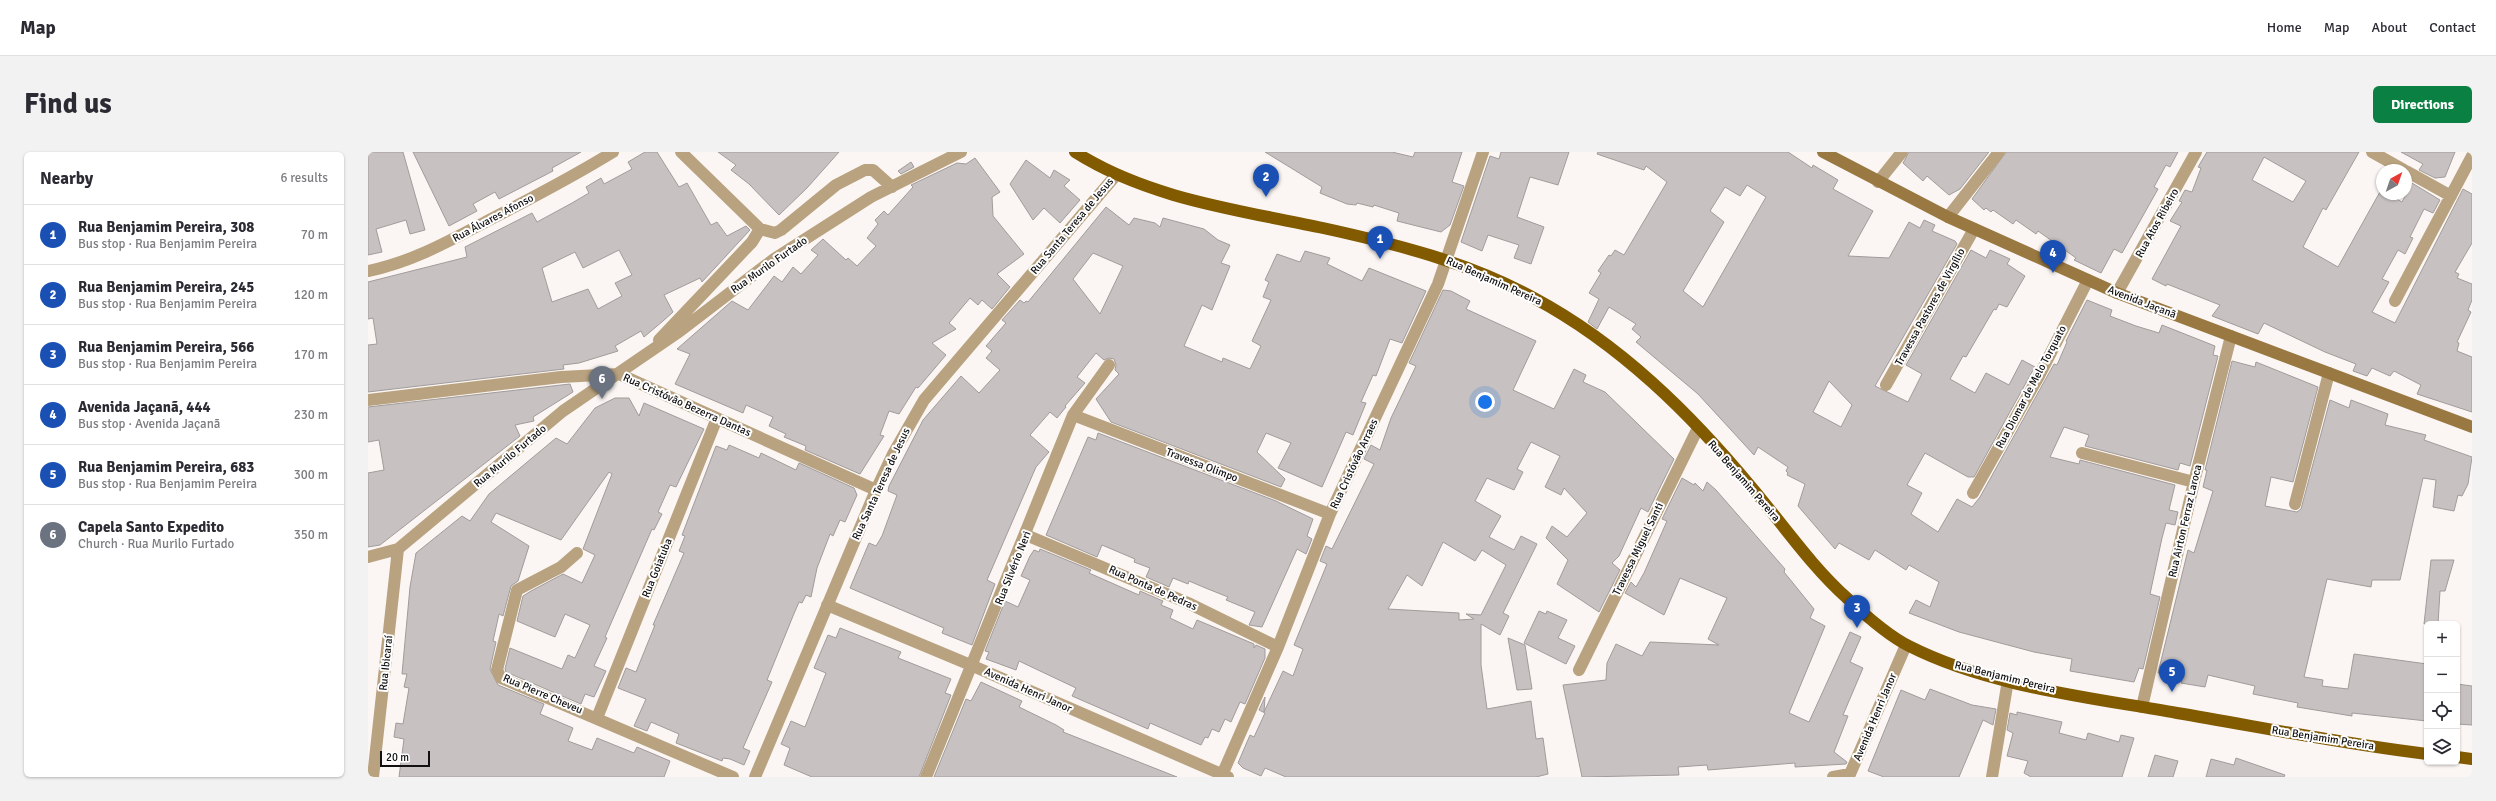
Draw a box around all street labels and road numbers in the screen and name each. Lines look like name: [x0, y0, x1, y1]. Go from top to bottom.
street label: Rua Santa Teresa de Jesus: [1028, 175, 1116, 277]
street label: Rua Atos Ribeiro: [2133, 186, 2181, 260]
street label: Rua Álvares Afonso: [450, 190, 536, 245]
street label: Rua Murilo Furtado: [728, 234, 810, 296]
street label: Travessa Pastores de Virgílio: [1892, 246, 1968, 368]
street label: Rua Benjamim Pereira: [1444, 254, 1544, 308]
street label: Avenida Jaçanã: [2106, 283, 2178, 321]
street label: Rua Diomar de Melo Torquato: [1993, 323, 2069, 451]
street label: Rua Cristóvão Bezerra Dantas: [621, 371, 753, 439]
street label: Rua Cristóvão Arraes: [1327, 417, 1381, 511]
street label: Rua Murilo Furtado: [471, 422, 549, 490]
street label: Rua Santa Teresa de Jesus: [849, 426, 913, 542]
street label: Rua Benjamim Pereira: [1705, 438, 1783, 525]
street label: Travessa Olimpo: [1164, 445, 1240, 485]
street label: Rua Airton Ferraz Laroca: [2166, 463, 2204, 579]
street label: Travessa Miguel Santi: [1610, 500, 1666, 598]
street label: Rua Silvério Neri: [992, 529, 1034, 607]
street label: Rua Goiatuba: [639, 536, 675, 600]
street label: Rua Ponta de Pedras: [1107, 563, 1199, 613]
street label: Rua Ibicaraí: [377, 635, 395, 691]
street label: Rua Benjamim Pereira: [1953, 658, 2057, 696]
street label: Avenida Henri Janor: [982, 665, 1074, 715]
street label: Rua Pierre Cheveu: [501, 671, 585, 717]
street label: Avenida Henri Janor: [1851, 671, 1899, 763]
street label: Rua Benjamim Pereira: [2271, 723, 2376, 753]

